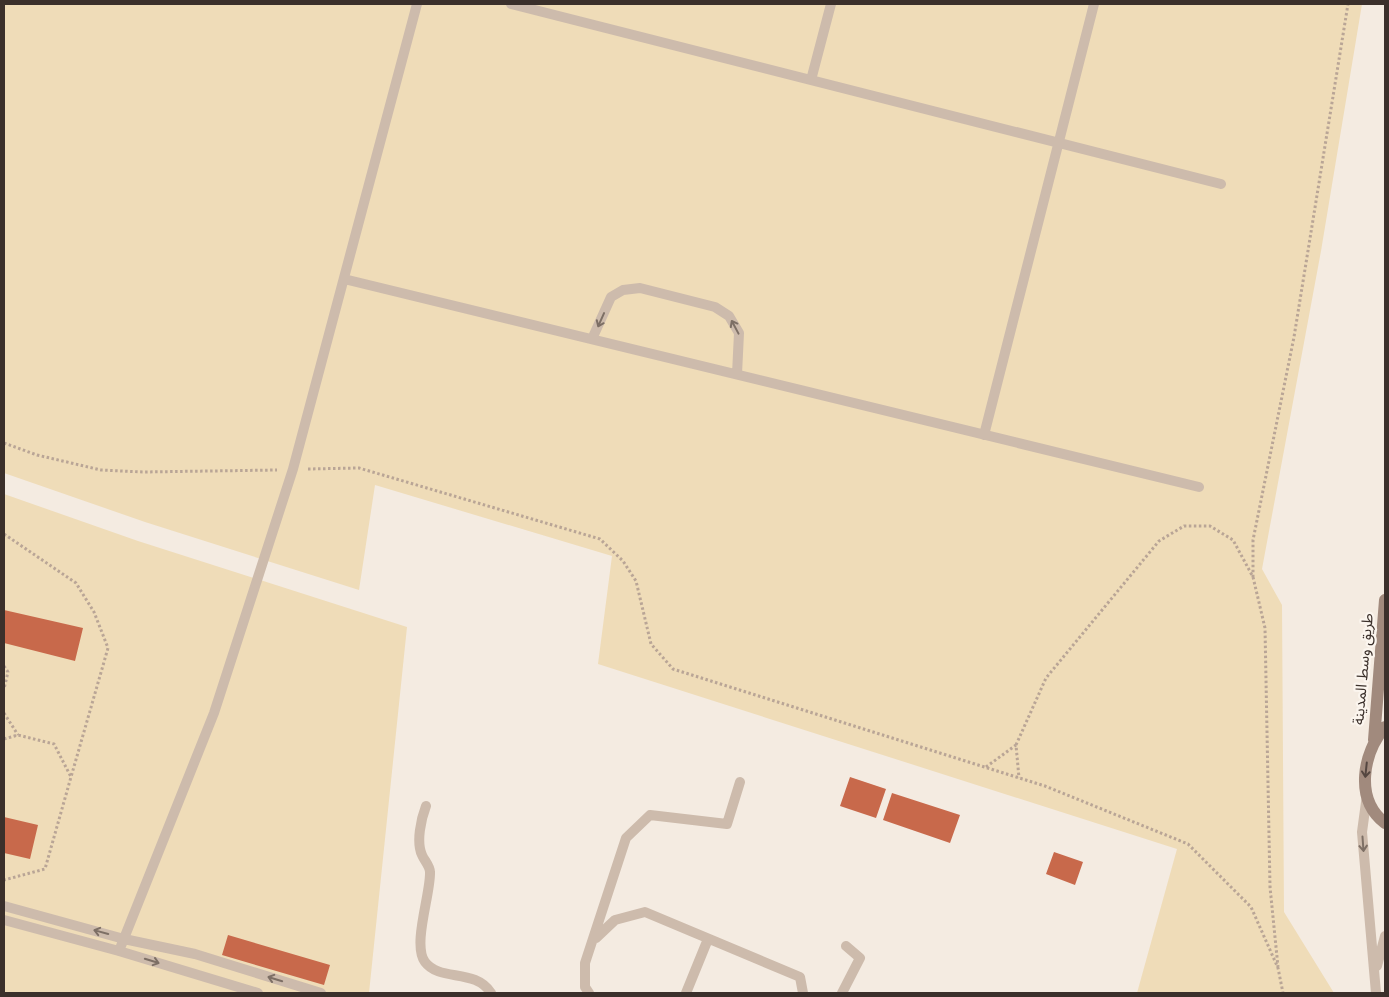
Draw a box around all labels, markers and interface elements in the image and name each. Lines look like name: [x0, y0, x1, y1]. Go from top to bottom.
one-way arrow: [595, 312, 605, 327]
one-way arrow: [730, 319, 740, 334]
street label: طريق وسط المدينة: [1347, 612, 1378, 726]
one-way arrow: [1361, 762, 1371, 778]
one-way arrow: [1358, 835, 1368, 851]
one-way arrow: [94, 927, 110, 937]
one-way arrow: [144, 957, 159, 966]
one-way arrow: [267, 973, 283, 983]

